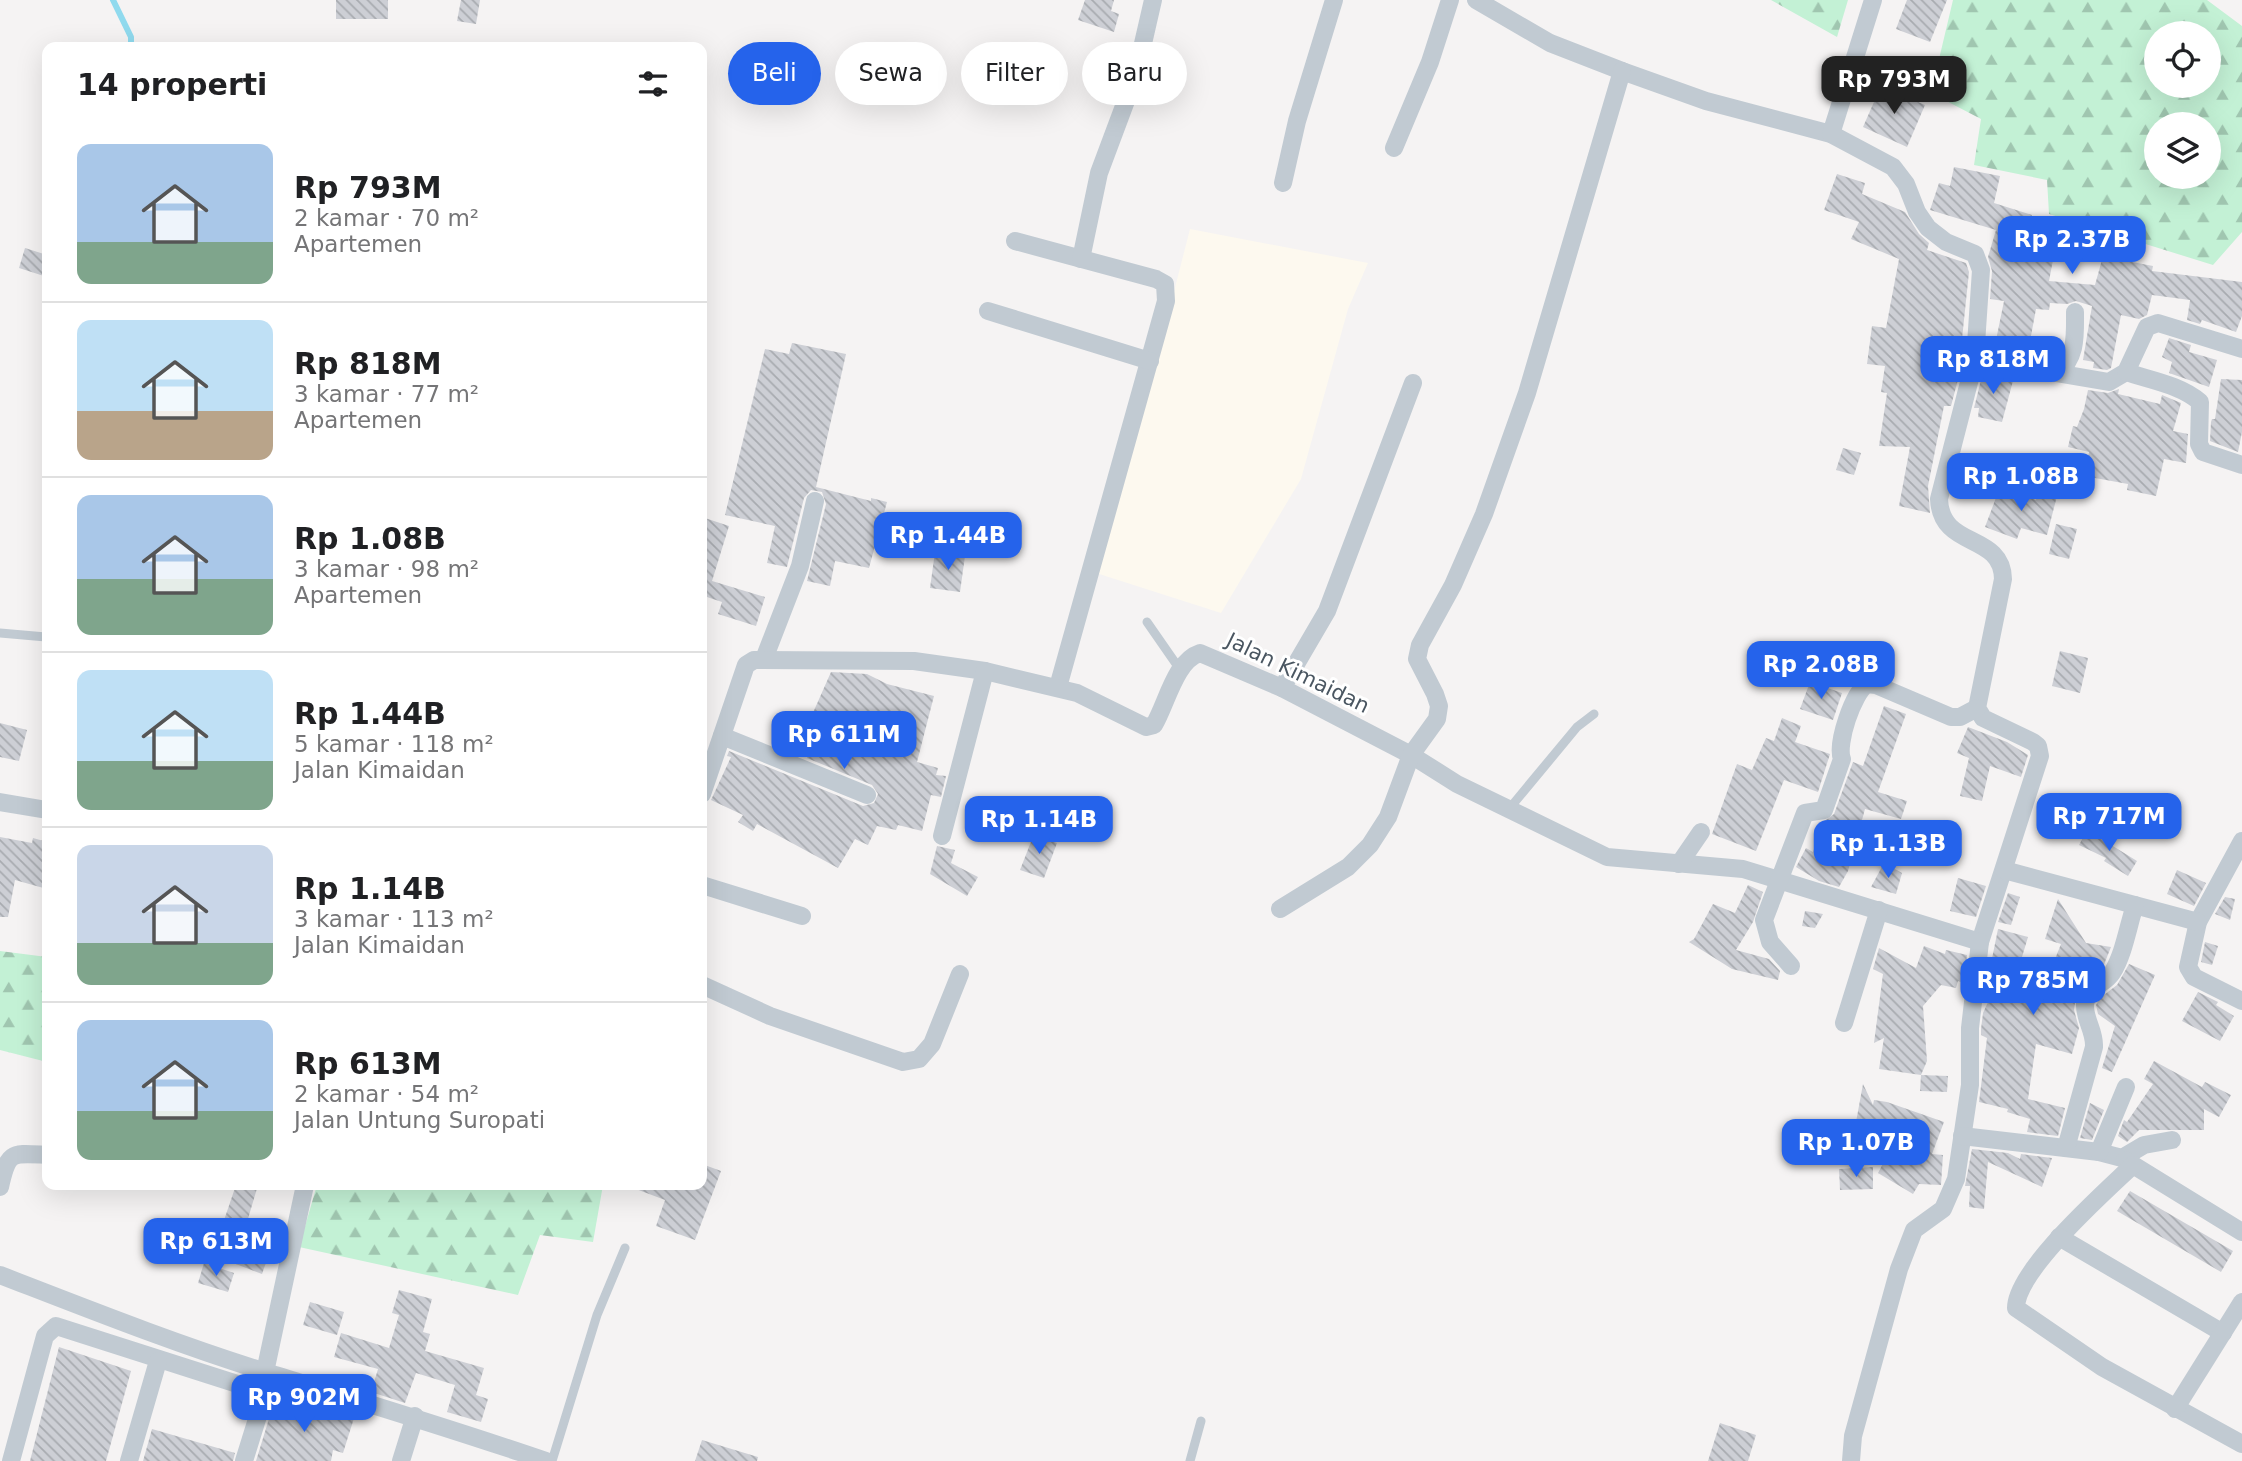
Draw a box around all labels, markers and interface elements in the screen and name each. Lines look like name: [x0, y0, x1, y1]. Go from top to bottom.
map controls: [2144, 21, 2221, 189]
button: locate: [2144, 21, 2221, 98]
chip: Beli: [728, 42, 821, 105]
chip: Sewa: [835, 42, 947, 105]
chip: Filter: [961, 42, 1068, 105]
chip: Baru: [1082, 42, 1187, 105]
pin: Rp 793M: [1829, 57, 1959, 116]
icon: filters: [634, 65, 672, 103]
text: Rp 793M: [1837, 66, 1951, 92]
text: 14 properti: [77, 67, 267, 102]
button: layers: [2144, 112, 2221, 189]
text: Rp 793M: [294, 170, 442, 205]
icon: home: [133, 172, 217, 256]
text: 2 kamar · 70 m²: [294, 205, 479, 231]
pin: Rp 2.37B: [2000, 216, 2144, 276]
text: Rp 2.37B: [2014, 226, 2130, 252]
text: Apartemen: [294, 231, 422, 257]
pin: Rp 818M: [1928, 336, 2058, 396]
text: Rp 818M: [294, 346, 442, 381]
text: Rp 818M: [1936, 346, 2050, 372]
icon: home: [133, 348, 217, 432]
text: 3 kamar · 77 m²: [294, 381, 479, 407]
text: Apartemen: [294, 407, 422, 433]
pin: Rp 1.08B: [1949, 454, 2093, 513]
text: Rp 1.08B: [1963, 463, 2079, 489]
pin: Rp 1.44B: [876, 512, 1020, 572]
text: Rp 1.08B: [294, 521, 446, 556]
text: Rp 1.44B: [890, 522, 1006, 548]
icon: home: [133, 523, 217, 607]
text: 3 kamar · 98 m²: [294, 556, 479, 582]
text: Apartemen: [294, 582, 422, 608]
street label: Jalan Kimaidan: [1221, 627, 1373, 718]
pin: Rp 2.08B: [1749, 642, 1893, 701]
text: Rp 2.08B: [1763, 651, 1879, 677]
text: Rp 1.44B: [294, 696, 446, 731]
icon: home: [133, 698, 217, 782]
pin: Rp 611M: [779, 712, 909, 771]
text: Rp 611M: [787, 721, 901, 747]
text: 5 kamar · 118 m²: [294, 731, 494, 757]
text: Jalan Kimaidan: [294, 757, 465, 783]
pin: Rp 717M: [2044, 794, 2174, 853]
pin: Rp 1.14B: [967, 796, 1111, 856]
text: Rp 717M: [2052, 803, 2166, 829]
text: Rp 1.14B: [981, 806, 1097, 832]
pin: Rp 1.13B: [1816, 820, 1960, 880]
text: Rp 1.13B: [1830, 830, 1946, 856]
text: Rp 1.14B: [294, 871, 446, 906]
icon: home: [133, 873, 217, 957]
text: 3 kamar · 113 m²: [294, 906, 494, 932]
text: Jalan Kimaidan: [294, 932, 465, 958]
pin: Rp 785M: [1968, 958, 2098, 1017]
text: Rp 785M: [1976, 967, 2090, 993]
text: Rp 613M: [294, 1046, 442, 1081]
icon: home: [133, 1048, 217, 1132]
text: 2 kamar · 54 m²: [294, 1081, 479, 1107]
text: Jalan Untung Suropati: [294, 1107, 545, 1133]
pin: Rp 1.07B: [1784, 1120, 1928, 1179]
text: Rp 1.07B: [1798, 1129, 1914, 1155]
pin: Rp 613M: [151, 1218, 281, 1278]
text: Rp 613M: [159, 1228, 273, 1254]
pin: Rp 902M: [239, 1374, 369, 1434]
text: Rp 902M: [247, 1384, 361, 1410]

